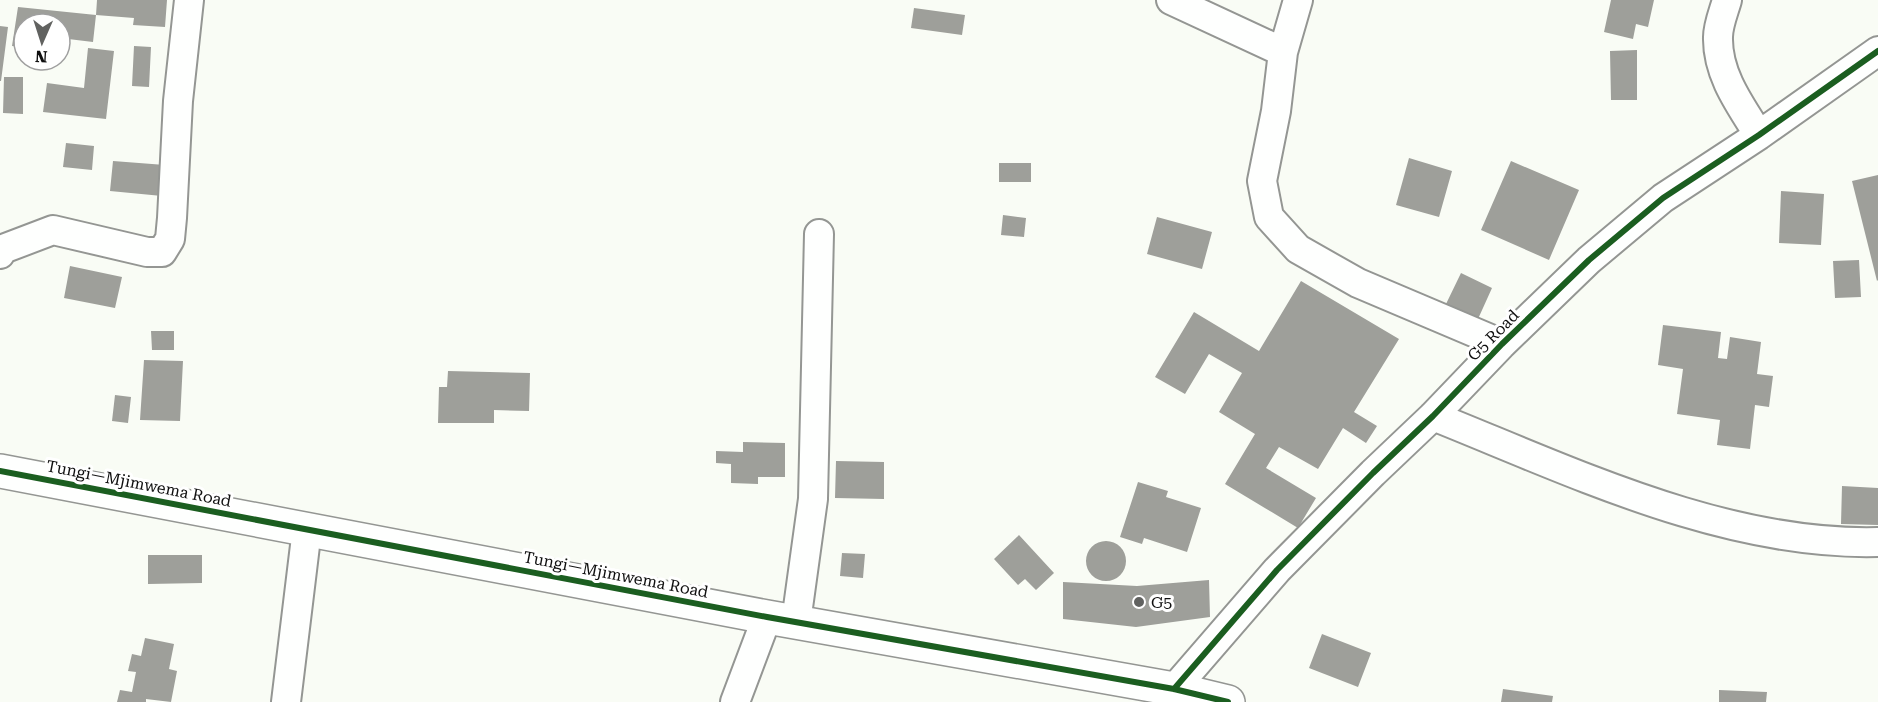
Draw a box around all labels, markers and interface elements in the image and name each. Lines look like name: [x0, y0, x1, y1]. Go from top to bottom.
north arrow: [12, 12, 72, 72]
text: N: [35, 47, 48, 66]
street label: G5 Road: [1464, 306, 1523, 365]
street label: Tungi—Mjimwema Road: [45, 456, 233, 511]
street label: Tungi—Mjimwema Road: [522, 547, 710, 602]
place label: G5: [1151, 593, 1172, 612]
marker: G5: [1132, 595, 1146, 609]

